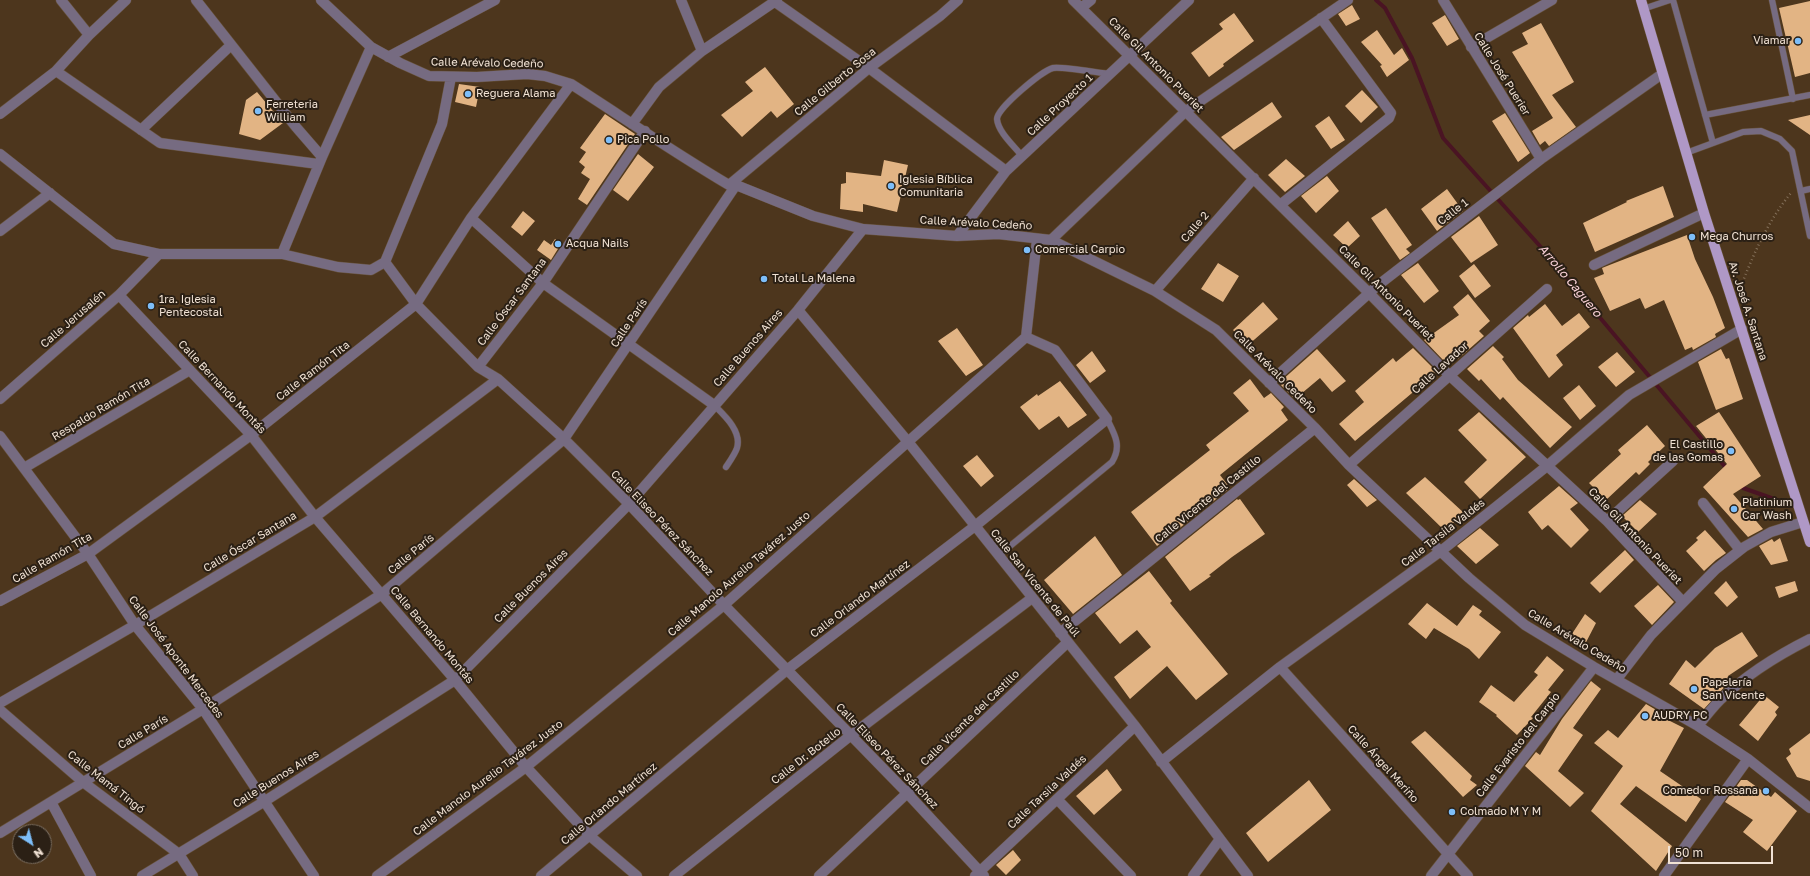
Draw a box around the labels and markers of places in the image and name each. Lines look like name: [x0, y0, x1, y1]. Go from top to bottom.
place label: Viamar: [1753, 34, 1790, 48]
marker: Viamar: [1793, 36, 1803, 46]
place label: Reguera Alama: [476, 87, 556, 101]
marker: Reguera Alama: [463, 89, 473, 99]
place label: Ferreteria William: [266, 98, 318, 124]
marker: Ferreteria William: [253, 106, 263, 116]
place label: Pica Pollo: [617, 133, 669, 147]
marker: Pica Pollo: [604, 135, 614, 145]
place label: Iglesia Bíblica Comunitaria: [899, 173, 973, 199]
marker: Iglesia Bíblica Comunitaria: [886, 181, 896, 191]
place label: Mega Churros: [1700, 230, 1773, 244]
marker: Mega Churros: [1687, 232, 1697, 242]
place label: Acqua Nails: [566, 237, 629, 251]
marker: Acqua Nails: [553, 239, 563, 249]
place label: Comercial Carpio: [1035, 243, 1125, 257]
marker: Comercial Carpio: [1022, 245, 1032, 255]
place label: Total La Malena: [772, 272, 855, 286]
marker: Total La Malena: [759, 274, 769, 284]
place label: 1ra. Iglesia Pentecostal: [159, 293, 222, 319]
marker: 1ra. Iglesia Pentecostal: [146, 301, 156, 311]
place label: El Castillo de las Gomas: [1653, 438, 1723, 464]
marker: El Castillo de las Gomas: [1726, 446, 1736, 456]
place label: Platinium Car Wash: [1742, 496, 1792, 522]
marker: Platinium Car Wash: [1729, 504, 1739, 514]
place label: Papelería San Vicente: [1702, 676, 1765, 702]
marker: Papelería San Vicente: [1689, 684, 1699, 694]
place label: AUDRY PC: [1653, 709, 1707, 723]
marker: AUDRY PC: [1640, 711, 1650, 721]
place label: Comedor Rossana: [1663, 784, 1758, 798]
marker: Comedor Rossana: [1761, 786, 1771, 796]
place label: Colmado M Y M: [1460, 805, 1541, 819]
marker: Colmado M Y M: [1447, 807, 1457, 817]

